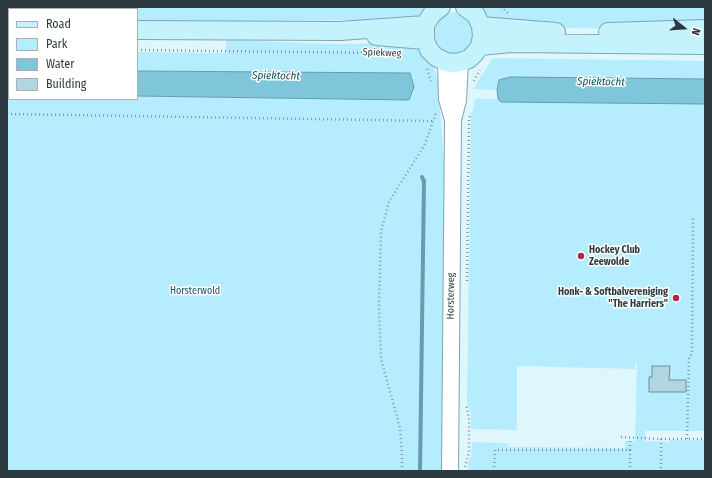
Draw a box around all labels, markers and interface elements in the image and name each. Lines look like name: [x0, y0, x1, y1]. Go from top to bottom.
legend: [8, 8, 138, 100]
north arrow: [664, 8, 704, 48]
text: Road: [46, 17, 71, 31]
text: N: [689, 27, 703, 37]
text: Park: [46, 37, 67, 51]
street label: Spiekweg: [363, 46, 401, 60]
text: Water: [46, 57, 74, 71]
water label: Spiektocht: [252, 69, 300, 83]
water label: Spiektocht: [577, 75, 625, 89]
text: Building: [46, 77, 86, 91]
place label: Hockey Club Zeewolde: [589, 244, 640, 268]
marker: Hockey Club Zeewolde: [576, 251, 586, 261]
street label: Horsterweg: [445, 273, 457, 319]
park label: Horsterwold: [170, 285, 220, 297]
place label: Honk- & Softbalvereniging "The Harriers": [558, 286, 668, 310]
marker: Honk- & Softbalvereniging "The Harriers": [671, 293, 681, 303]

